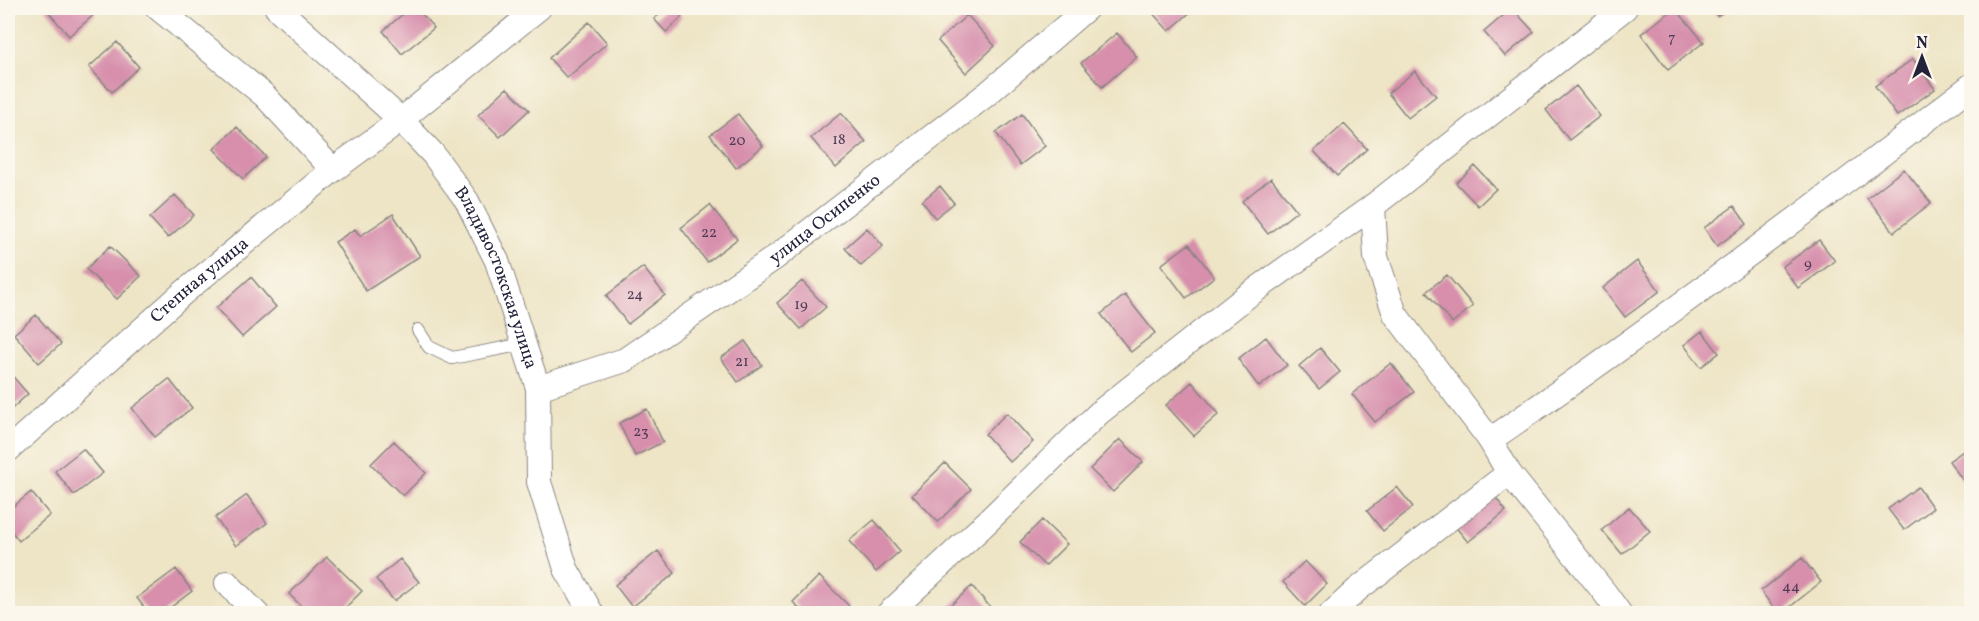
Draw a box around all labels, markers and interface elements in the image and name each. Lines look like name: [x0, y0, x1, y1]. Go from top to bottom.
north arrow: [1892, 27, 1952, 87]
house number: 7: [1668, 28, 1676, 49]
text: N: [1916, 33, 1928, 55]
house number: 18: [832, 130, 846, 151]
house number: 20: [729, 131, 745, 152]
street label: улица Осипенко: [764, 168, 886, 270]
street label: Владивостокская улица: [448, 181, 544, 372]
house number: 22: [701, 223, 717, 244]
street label: Степная улица: [145, 231, 254, 329]
house number: 9: [1804, 254, 1812, 275]
house number: 24: [627, 285, 643, 306]
house number: 19: [794, 295, 808, 316]
house number: 21: [735, 352, 749, 373]
house number: 23: [633, 422, 649, 443]
house number: 44: [1782, 577, 1800, 598]

